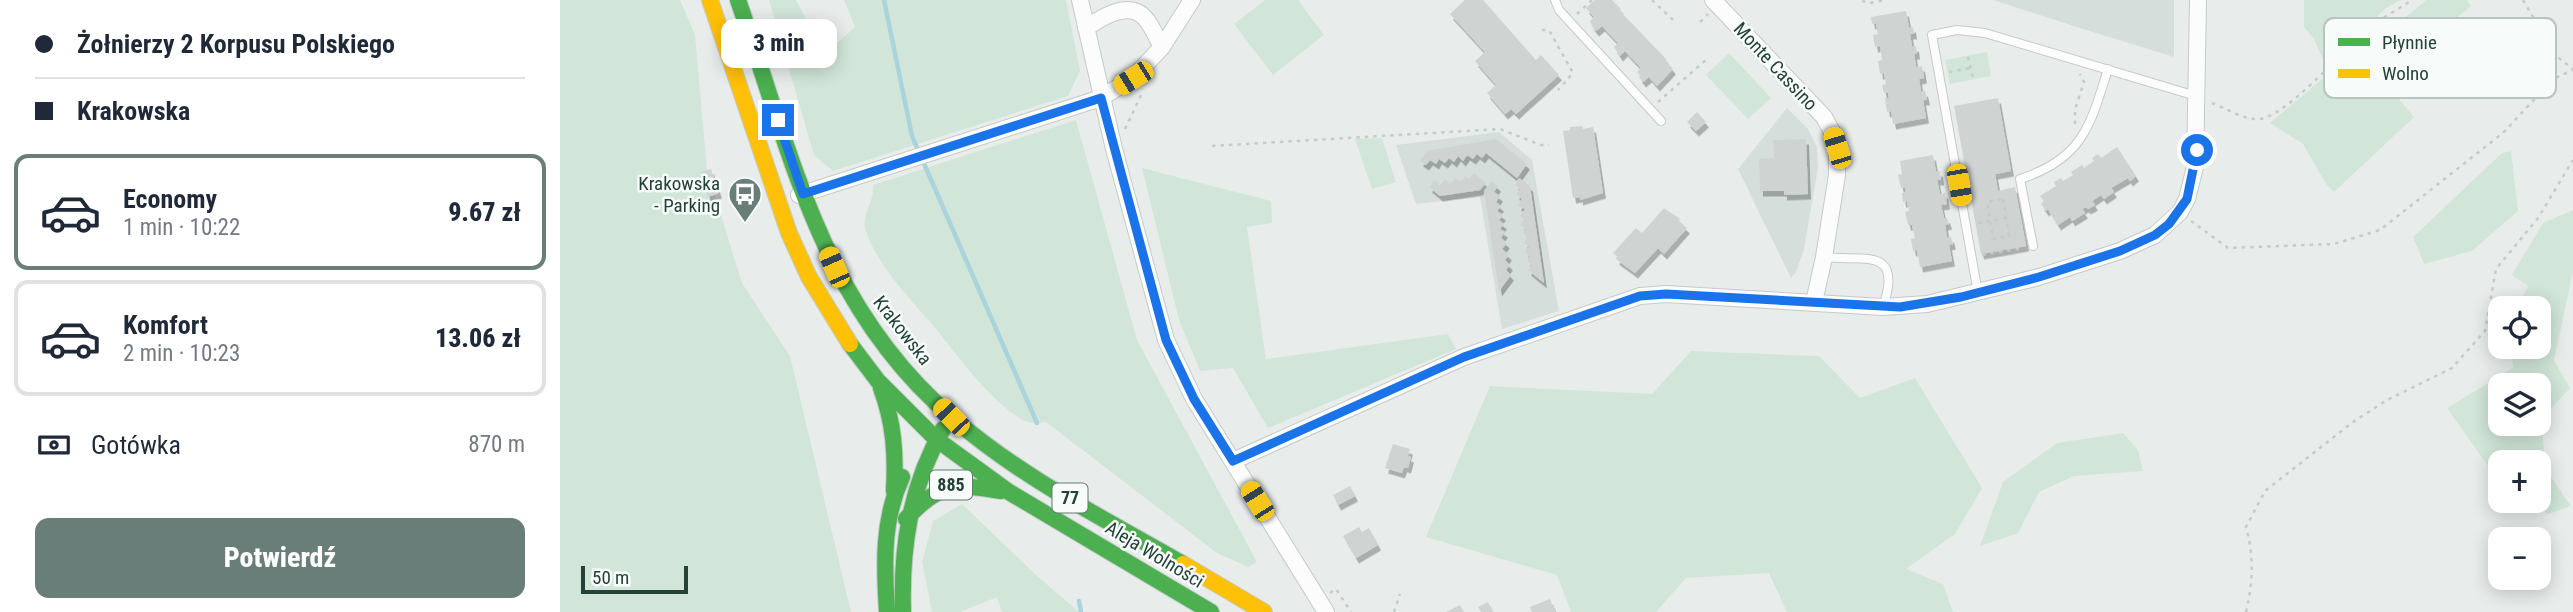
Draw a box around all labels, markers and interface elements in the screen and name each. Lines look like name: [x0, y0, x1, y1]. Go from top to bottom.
street label: Monte Cassino: [1729, 17, 1822, 115]
callout: 3 min: [720, 18, 836, 68]
legend: [2324, 18, 2556, 98]
text: Żołnierzy 2 Korpusu Polskiego: [77, 29, 395, 59]
text: 3 min: [753, 30, 805, 57]
text: Płynnie: [2382, 31, 2437, 54]
car: [1110, 58, 1157, 98]
text: Wolno: [2382, 62, 2429, 85]
text: Krakowska: [77, 96, 190, 126]
route end: [762, 104, 794, 136]
car: [1821, 125, 1854, 171]
route start: [2181, 134, 2213, 166]
car: [1946, 162, 1973, 208]
place label: Krakowska - Parking: [638, 172, 720, 217]
bus stop icon: Krakowska - Parking: [726, 175, 764, 224]
icon: car: [39, 181, 102, 244]
text: Economy: [123, 184, 217, 214]
text: 9.67 zł: [448, 197, 521, 227]
text: 1 min · 10:22: [123, 214, 240, 241]
car: [816, 244, 853, 290]
street label: Krakowska: [868, 291, 937, 370]
map controls: [2488, 296, 2551, 590]
button: locate: [2488, 296, 2551, 359]
icon: car: [39, 307, 102, 370]
text: Komfort: [123, 310, 208, 340]
text: 13.06 zł: [435, 323, 521, 353]
text: 2 min · 10:23: [123, 340, 240, 367]
button: layers: [2488, 373, 2551, 436]
car: [929, 395, 974, 439]
icon: cash: [35, 426, 73, 464]
text: Gotówka: [91, 430, 181, 460]
text: 870 m: [468, 431, 525, 458]
button: +: [2488, 450, 2551, 513]
road number: 885: [930, 471, 972, 500]
car: [1237, 478, 1278, 524]
road number: 77: [1052, 484, 1088, 512]
street label: Aleja Wolności: [1101, 516, 1208, 593]
button: Potwierdź: [35, 518, 525, 598]
button: −: [2488, 527, 2551, 590]
scale bar: [581, 563, 688, 595]
text: 50 m: [592, 566, 629, 589]

